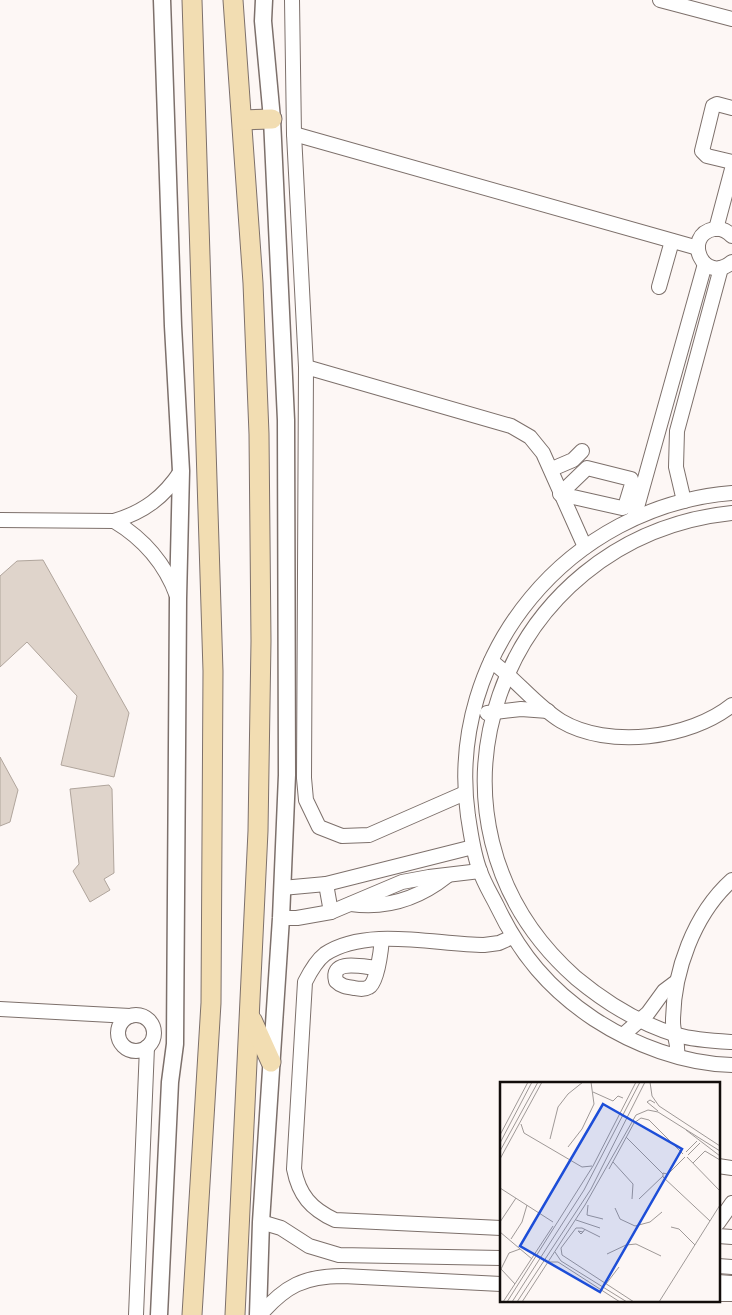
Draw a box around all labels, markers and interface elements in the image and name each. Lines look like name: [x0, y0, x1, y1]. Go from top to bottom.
inset map: [500, 1082, 720, 1302]

